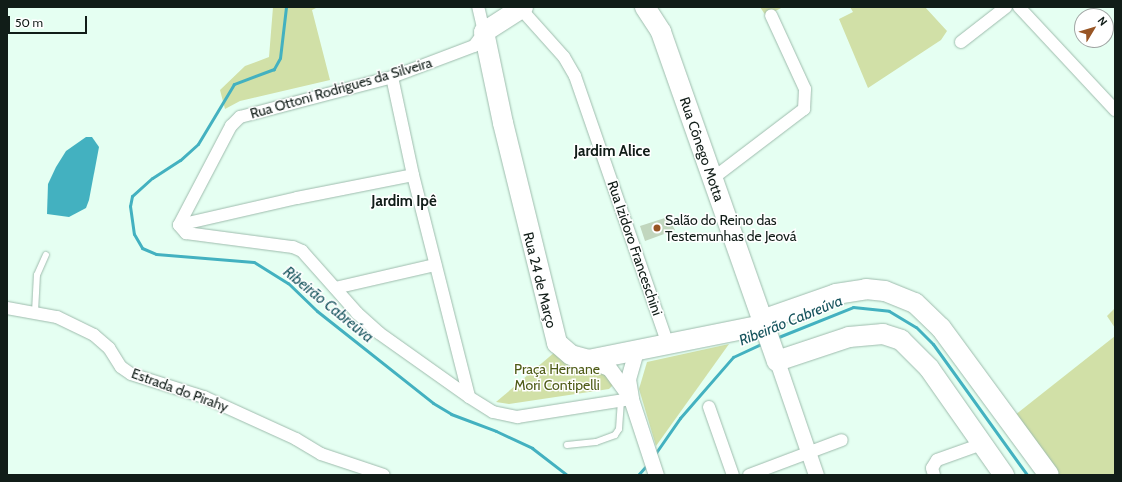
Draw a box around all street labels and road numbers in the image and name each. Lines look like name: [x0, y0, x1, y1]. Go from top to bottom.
street label: Rua Ottoni Rodrigues da Silveira: [248, 54, 434, 122]
street label: Rua Cônego Motta: [676, 95, 728, 203]
street label: Rua Izidoro Franceschini: [604, 178, 666, 318]
street label: Rua 24 de Março: [520, 230, 560, 330]
street label: Estrada do Pirahy: [129, 365, 231, 415]

